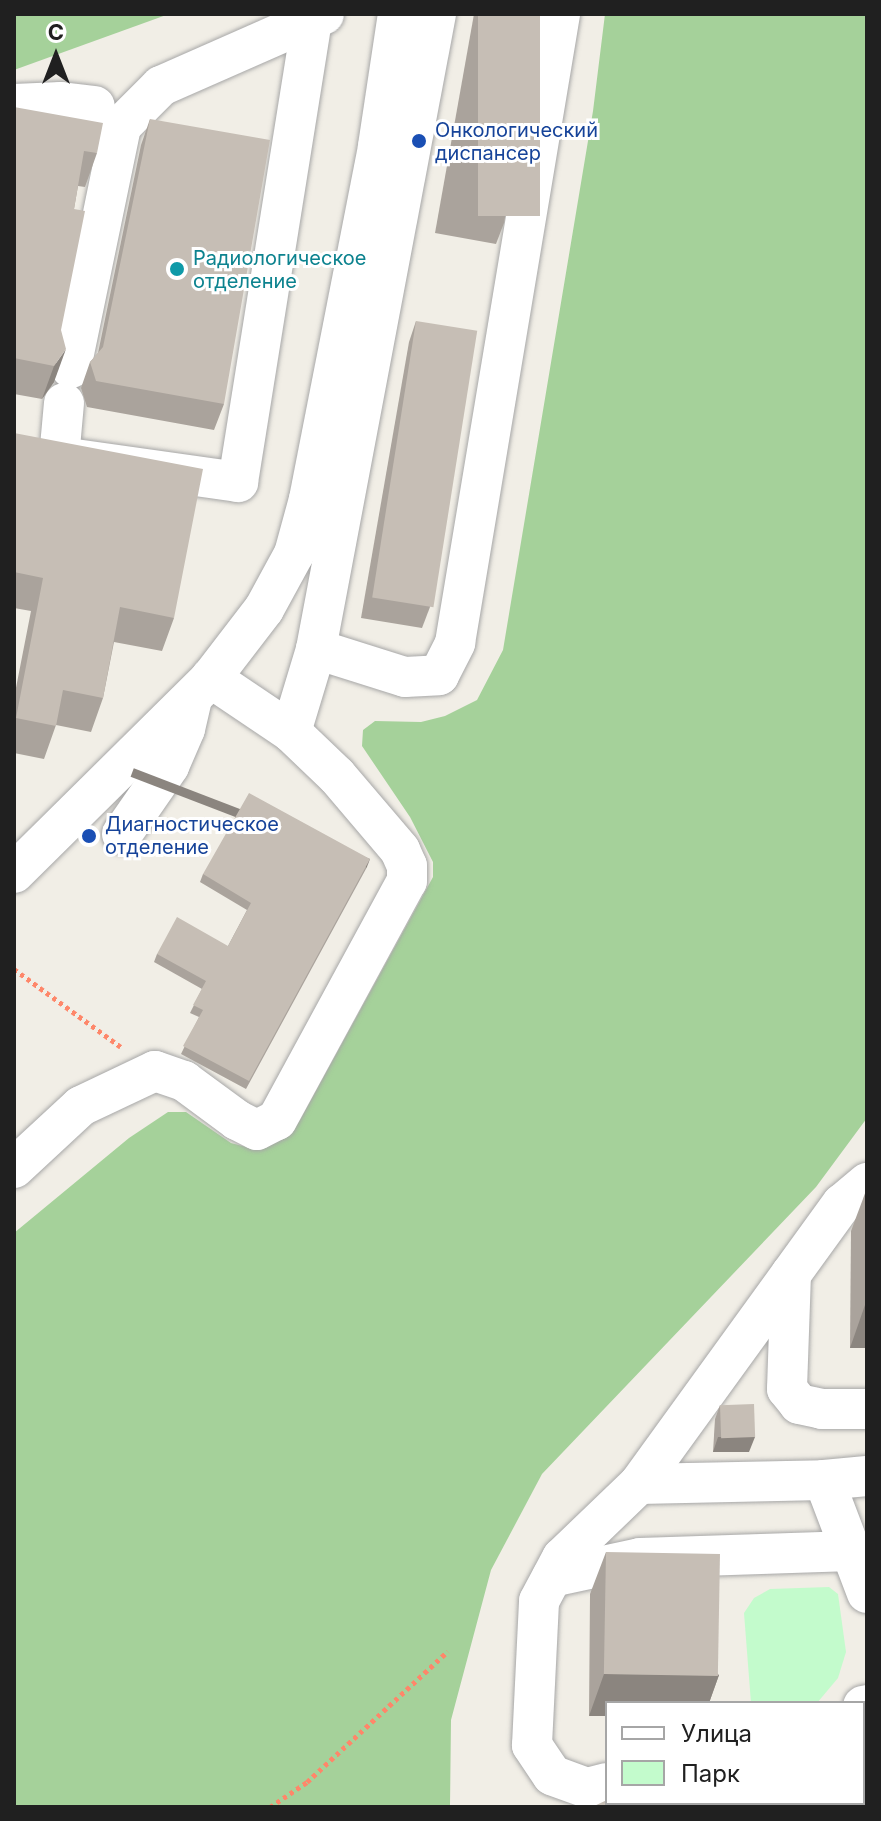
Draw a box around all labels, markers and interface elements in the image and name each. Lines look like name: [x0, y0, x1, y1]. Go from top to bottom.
north arrow: [16, 16, 96, 96]
text: С: [48, 19, 64, 45]
place label: Онкологический диспансер: [435, 118, 598, 165]
marker: Онкологический диспансер: [410, 132, 428, 150]
place label: Радиологическое отделение: [193, 246, 366, 293]
marker: Радиологическое отделение: [168, 260, 186, 278]
place label: Диагностическое отделение: [105, 812, 279, 859]
marker: Диагностическое отделение: [80, 827, 98, 845]
legend: [605, 1701, 865, 1805]
text: Улица: [681, 1719, 752, 1748]
text: Парк: [681, 1759, 740, 1788]

